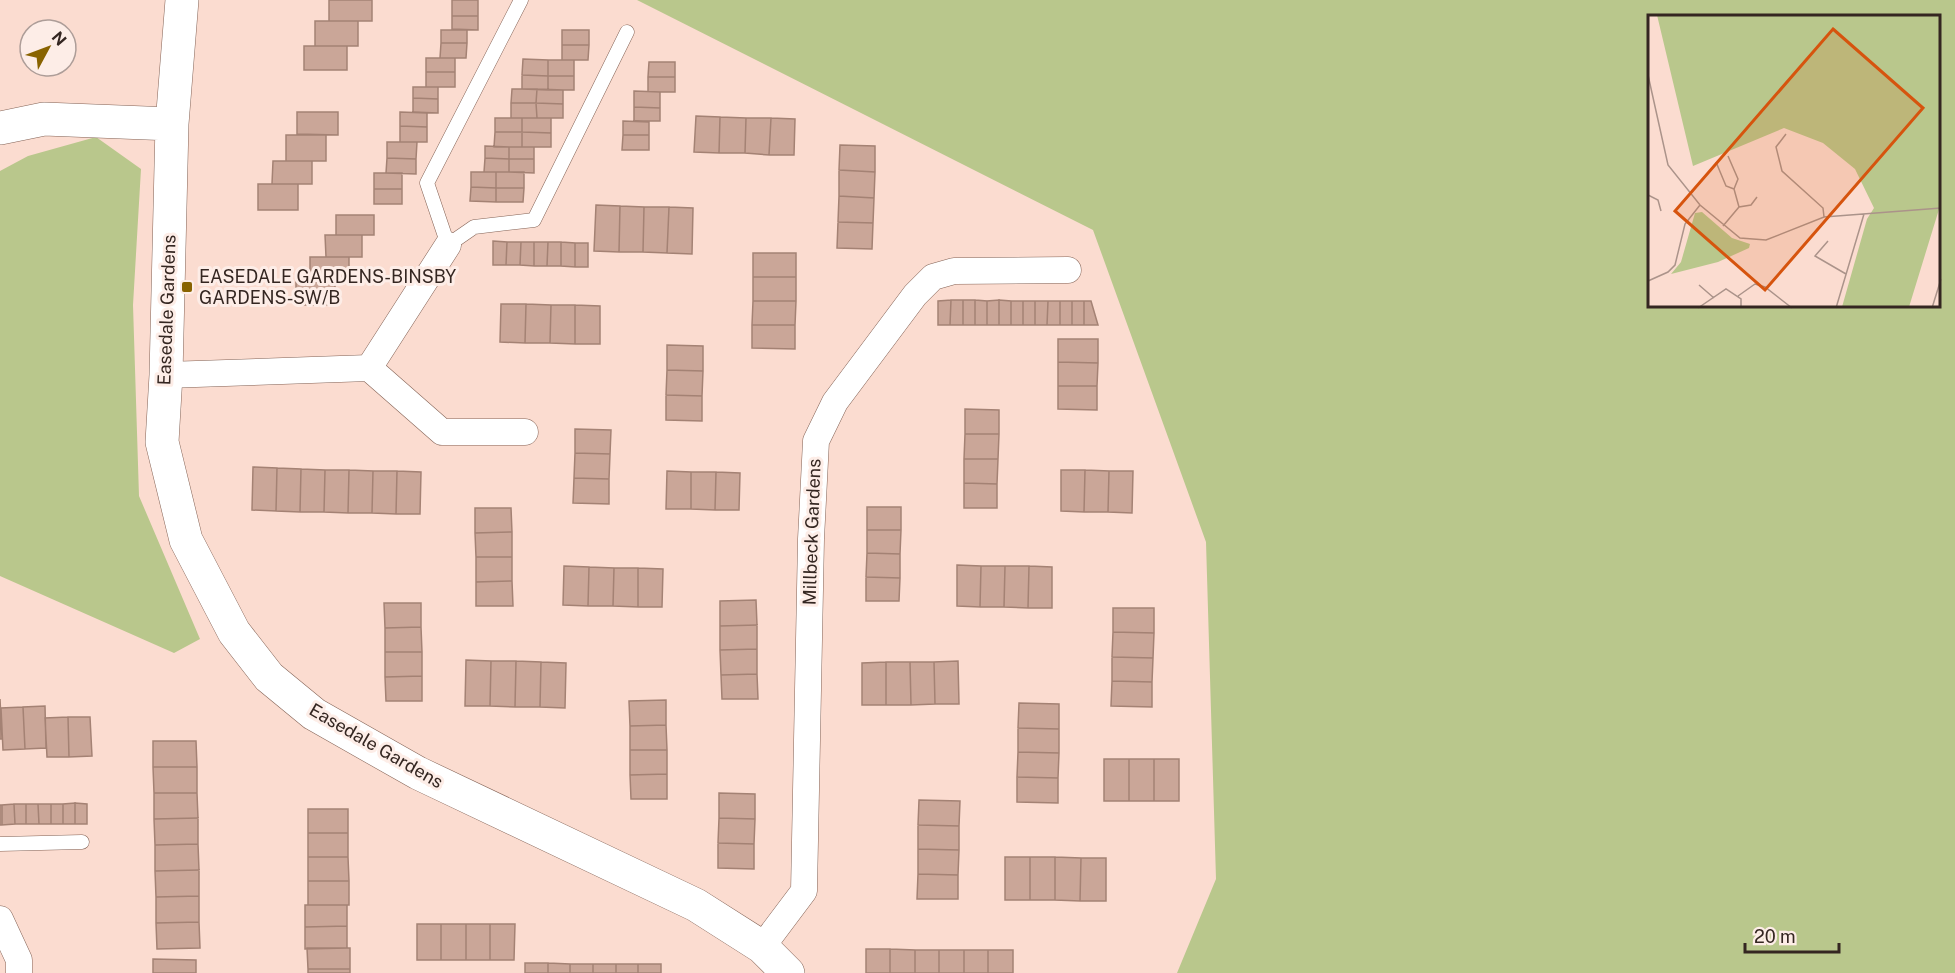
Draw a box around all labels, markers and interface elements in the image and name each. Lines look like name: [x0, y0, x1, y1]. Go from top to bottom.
inset map: [1648, 15, 1940, 308]
north arrow: [18, 18, 78, 78]
text: N: [48, 28, 70, 49]
street label: Easedale Gardens: [153, 234, 180, 386]
place label: EASEDALE GARDENS-BINSBY GARDENS-SW/B: [199, 266, 456, 308]
marker: EASEDALE GARDENS-BINSBY GARDENS-SW/B: [180, 280, 194, 294]
street label: Millbeck Gardens: [798, 458, 825, 606]
street label: Easedale Gardens: [306, 699, 447, 792]
scale bar: [1745, 916, 1840, 954]
text: 20 m: [1754, 926, 1796, 947]

